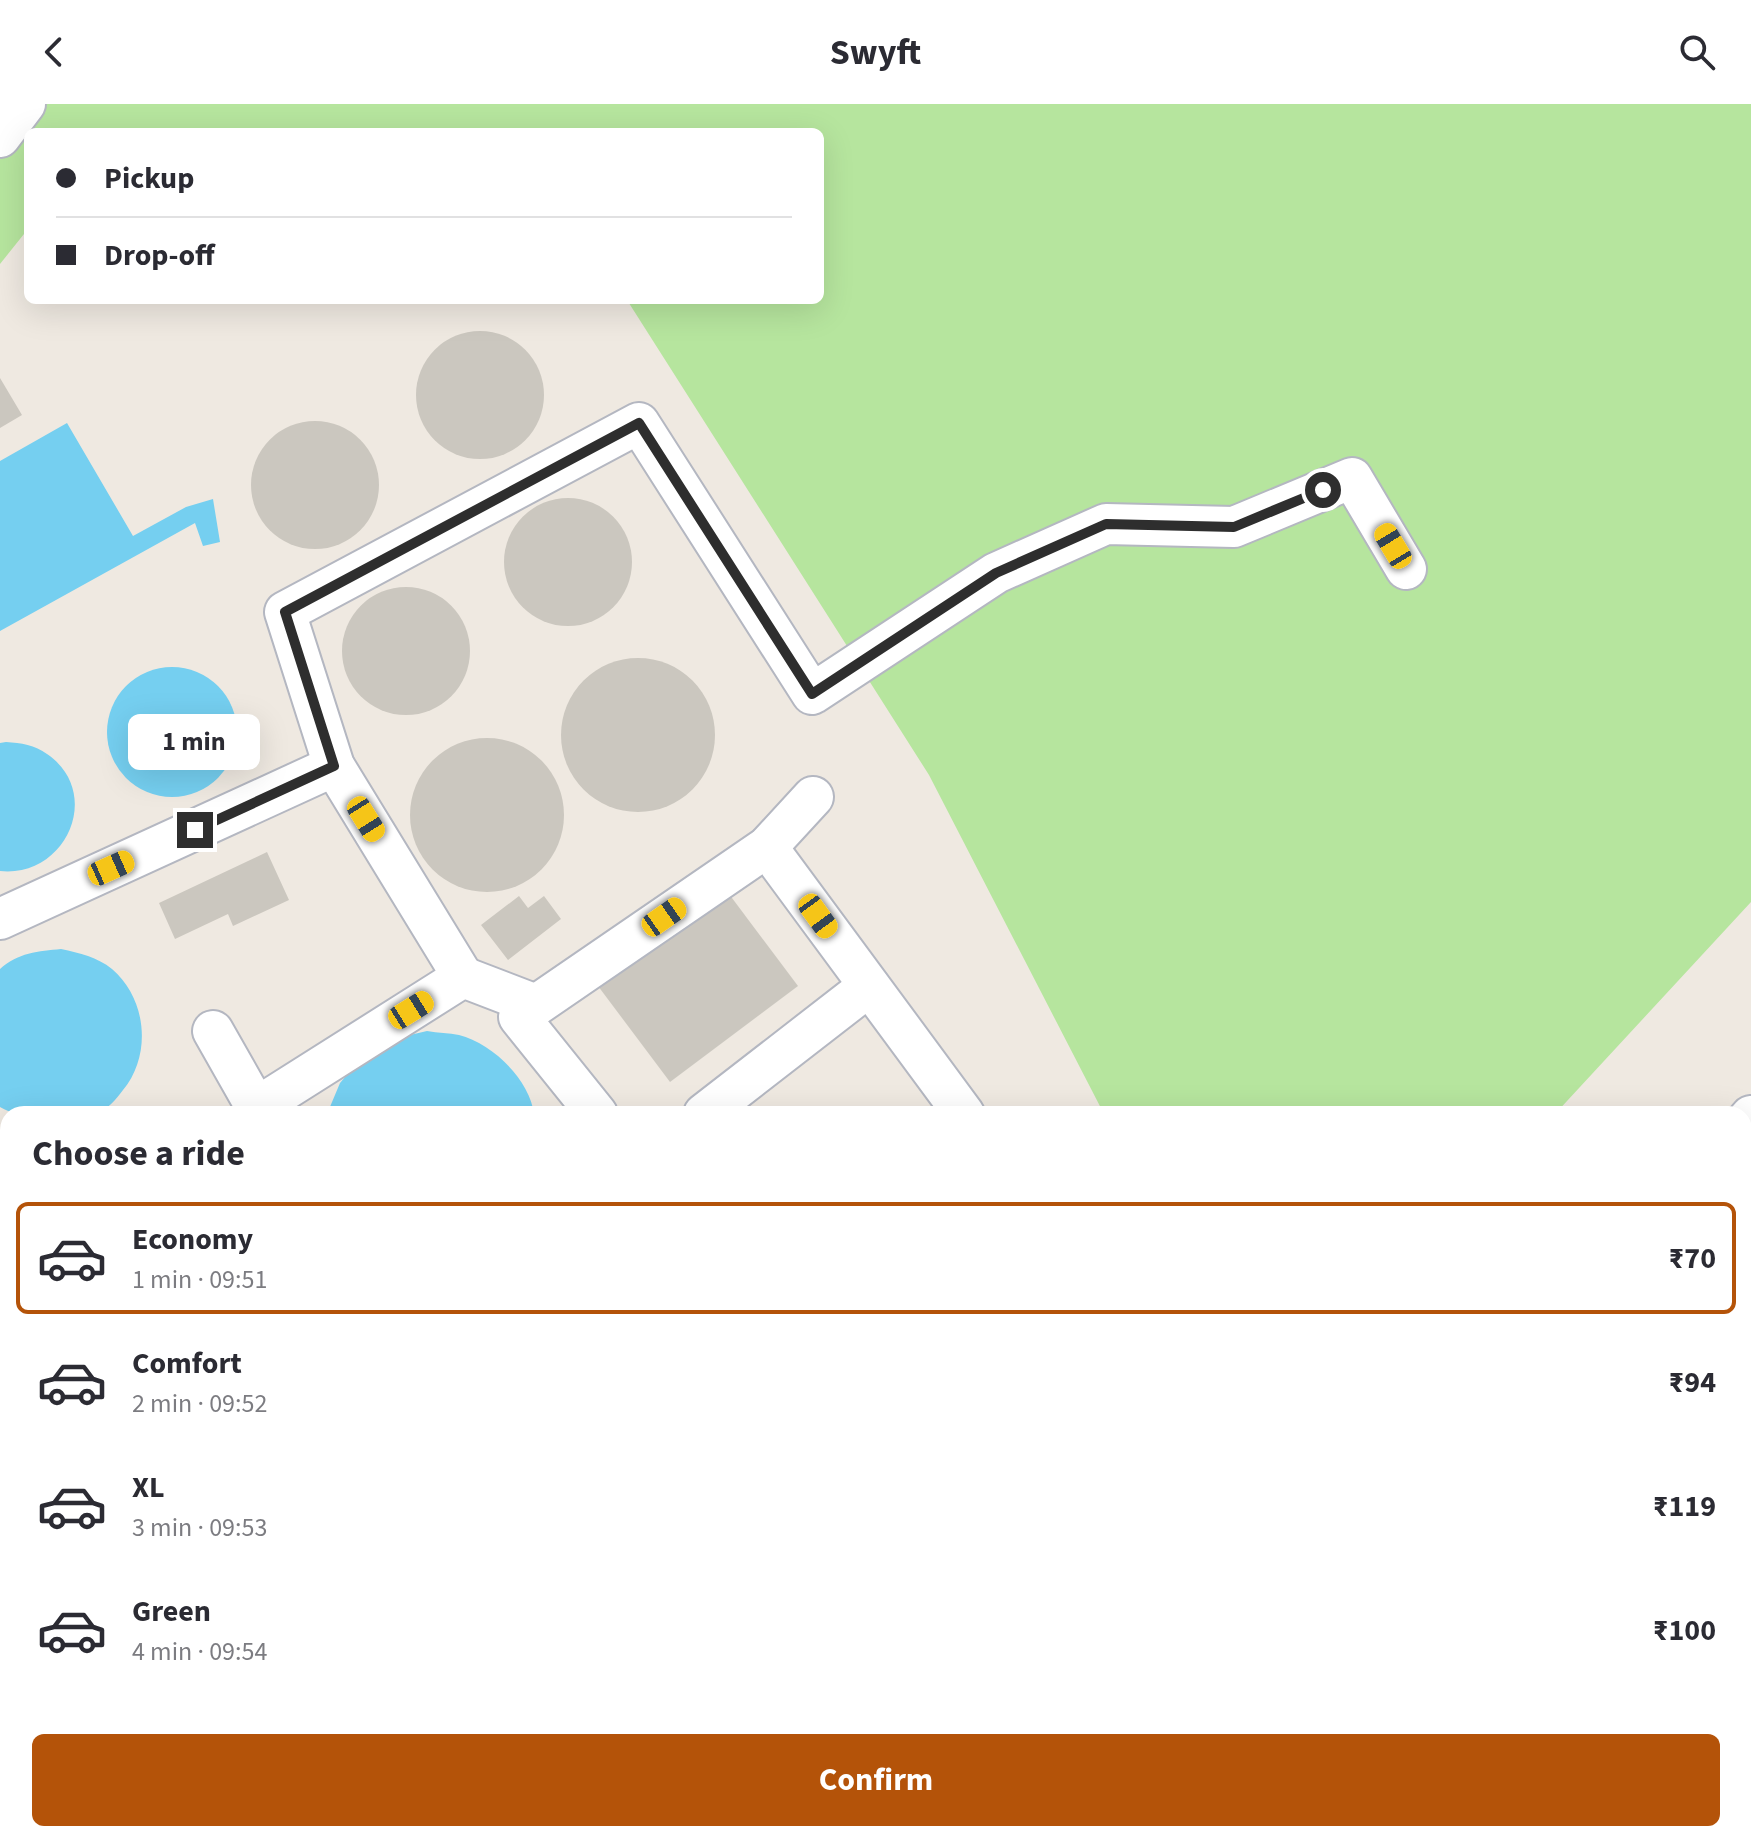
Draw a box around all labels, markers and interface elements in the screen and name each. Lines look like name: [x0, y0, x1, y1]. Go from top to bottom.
text: Swyft: [830, 27, 921, 78]
icon: back: [32, 30, 76, 74]
icon: search: [1675, 30, 1719, 74]
text: Pickup: [104, 157, 194, 200]
text: Drop-off: [104, 234, 215, 277]
route start: [1305, 472, 1341, 508]
car: [1370, 519, 1416, 573]
callout: 1 min: [129, 714, 261, 770]
text: 1 min: [162, 723, 226, 760]
car: [343, 792, 389, 846]
route end: [177, 812, 213, 848]
car: [84, 847, 138, 889]
car: [794, 890, 842, 942]
car: [637, 893, 691, 941]
car: [384, 987, 438, 1033]
text: Choose a ride: [32, 1128, 245, 1179]
text: Economy: [132, 1218, 253, 1261]
icon: car: [36, 1222, 108, 1294]
text: ₹70: [1668, 1237, 1716, 1280]
text: 1 min · 09:51: [132, 1261, 267, 1298]
text: Comfort: [132, 1342, 242, 1385]
icon: car: [36, 1346, 108, 1418]
text: ₹94: [1668, 1361, 1716, 1404]
text: 2 min · 09:52: [132, 1385, 267, 1422]
text: XL: [132, 1466, 165, 1509]
icon: car: [36, 1470, 108, 1542]
text: ₹119: [1653, 1485, 1716, 1528]
text: 3 min · 09:53: [132, 1509, 267, 1546]
text: Green: [132, 1590, 211, 1633]
icon: car: [36, 1594, 108, 1666]
text: ₹100: [1653, 1609, 1716, 1652]
text: 4 min · 09:54: [132, 1633, 267, 1670]
button: Confirm: [32, 1734, 1720, 1826]

